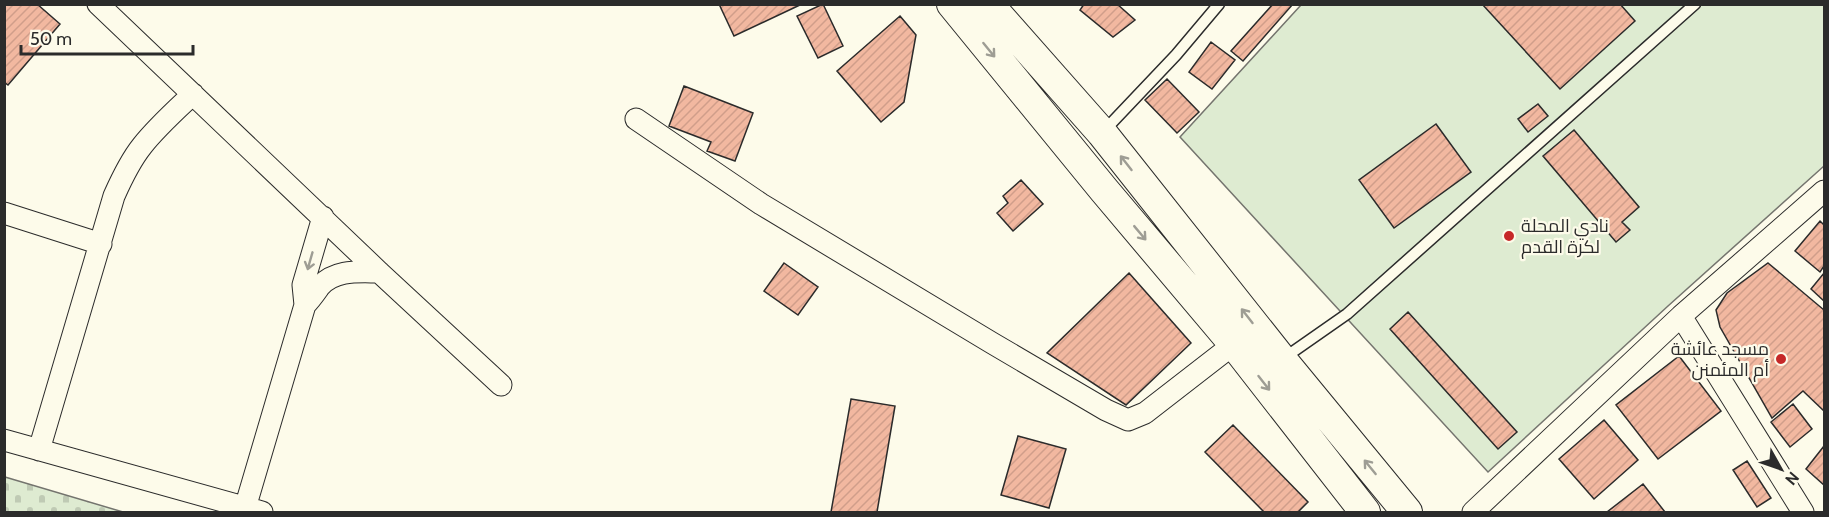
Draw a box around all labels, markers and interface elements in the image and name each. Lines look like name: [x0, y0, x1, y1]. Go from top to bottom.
scale bar: [21, 18, 194, 56]
text: 50 m: [30, 28, 72, 50]
one-way arrow: [982, 42, 996, 57]
one-way arrow: [1119, 155, 1132, 171]
place label: نادي المحلة لكرة القدم: [1521, 215, 1609, 259]
one-way arrow: [1133, 225, 1147, 240]
marker: نادي المحلة لكرة القدم: [1502, 229, 1516, 243]
one-way arrow: [304, 251, 315, 270]
one-way arrow: [1240, 308, 1253, 324]
place label: مسجد عائشة أم المئمنن: [1671, 338, 1769, 382]
marker: مسجد عائشة أم المئمنن: [1774, 352, 1788, 366]
one-way arrow: [1257, 375, 1270, 391]
north arrow: [1751, 439, 1811, 499]
one-way arrow: [1363, 460, 1377, 475]
text: N: [1781, 468, 1803, 489]

